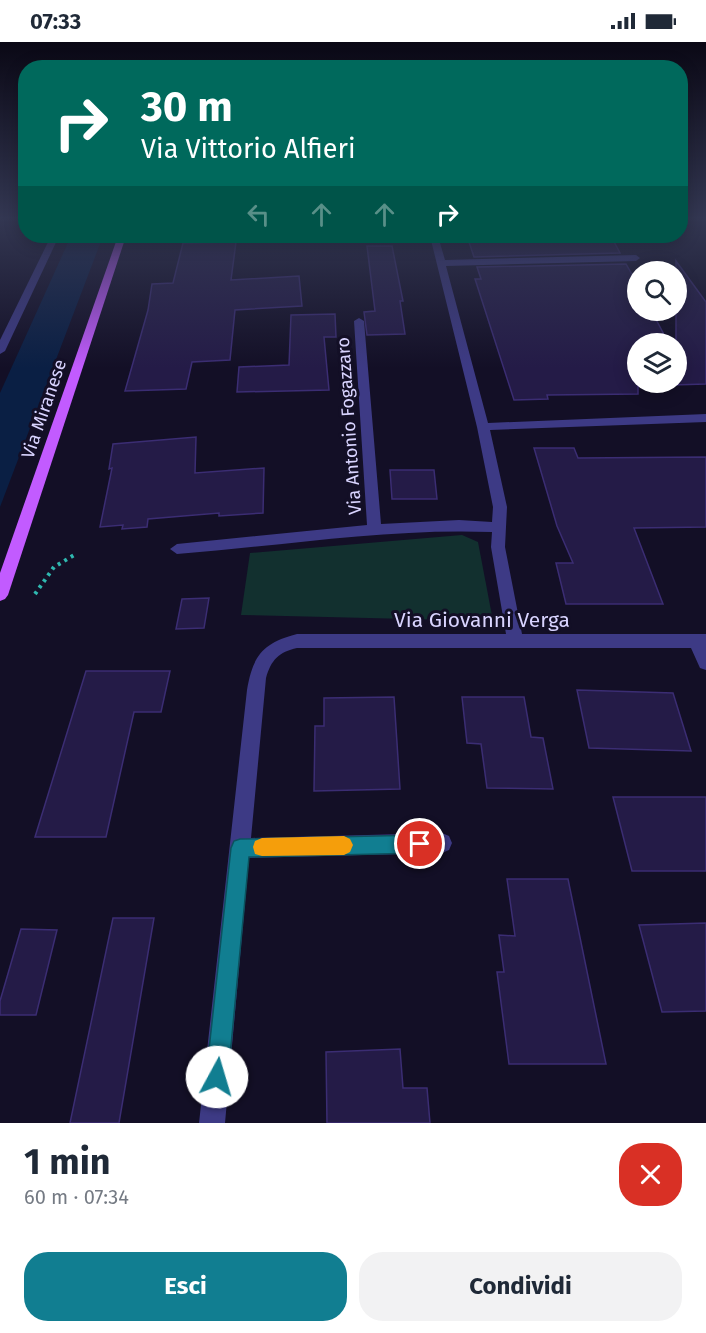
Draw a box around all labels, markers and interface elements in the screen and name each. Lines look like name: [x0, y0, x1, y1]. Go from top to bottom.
text: 07:33: [30, 8, 81, 35]
text: 30 m: [141, 82, 233, 132]
icon: right: [42, 84, 120, 162]
text: Via Vittorio Alfieri: [141, 133, 356, 165]
icon: left: [242, 198, 275, 231]
icon: ahead: [305, 198, 338, 231]
icon: ahead: [368, 198, 401, 231]
icon: right: [431, 198, 464, 231]
map controls: [627, 261, 687, 393]
button: search: [627, 261, 687, 321]
button: layers: [627, 333, 687, 393]
street label: Via Antonio Fogazzaro: [332, 337, 366, 515]
street label: Via Miranese: [17, 357, 71, 461]
street label: Via Giovanni Verga: [394, 607, 570, 633]
pin: [394, 818, 445, 869]
icon: arrive: [403, 827, 436, 860]
position arrow: [185, 1045, 249, 1109]
text: 1 min: [24, 1140, 111, 1184]
button: close: [619, 1143, 682, 1206]
text: 60 m · 07:34: [24, 1185, 129, 1209]
button: Esci: [24, 1252, 347, 1321]
button: Condividi: [359, 1252, 682, 1321]

